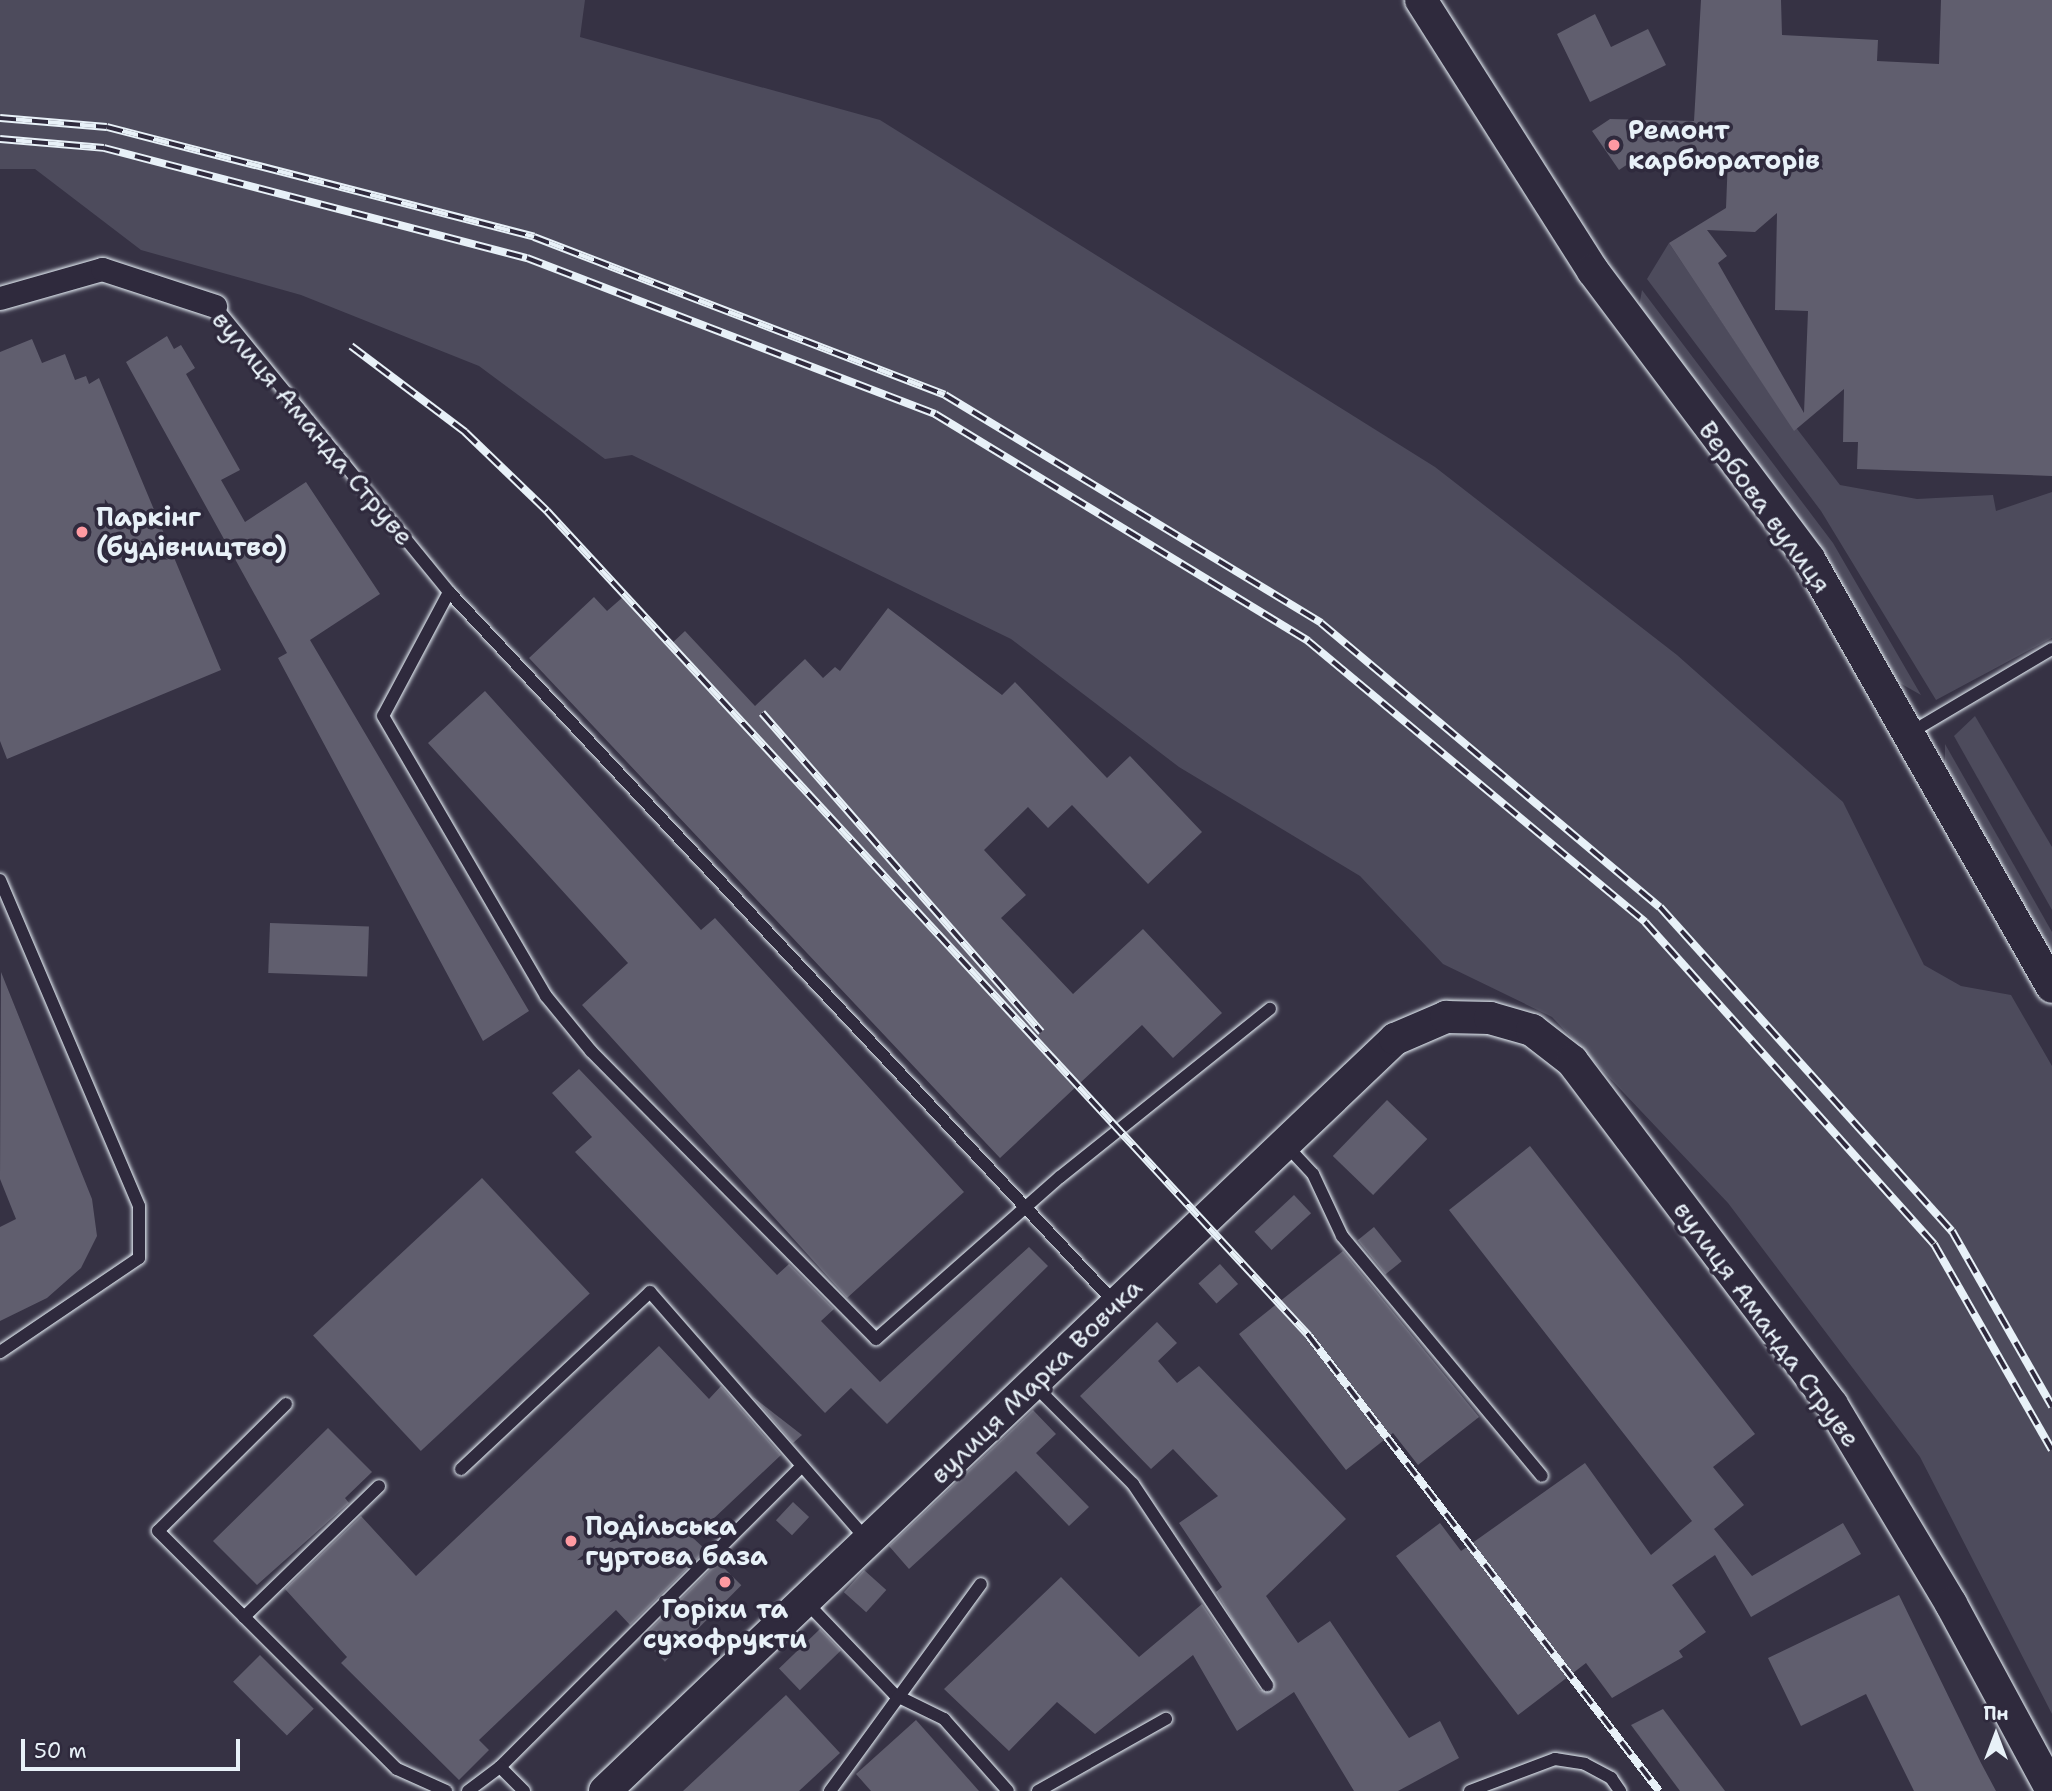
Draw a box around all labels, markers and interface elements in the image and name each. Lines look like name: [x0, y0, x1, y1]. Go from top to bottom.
place label: Ремонт карбюраторів: [1628, 114, 1820, 176]
marker: Ремонт карбюраторів: [1606, 137, 1622, 153]
street label: вулиця Аманда Струве: [206, 304, 420, 552]
street label: Вербова вулиця: [1692, 415, 1838, 599]
place label: Паркінг (будівництво): [96, 501, 287, 562]
marker: Паркінг (будівництво): [74, 524, 90, 540]
street label: вулиця Аманда Струве: [1667, 1195, 1867, 1453]
street label: вулиця Марка Вовчка: [924, 1272, 1148, 1490]
place label: Подільська гуртова база: [585, 1510, 768, 1572]
marker: Подільська гуртова база: [563, 1533, 579, 1549]
marker: Горіхи та сухофрукти: [717, 1574, 733, 1590]
place label: Горіхи та сухофрукти: [643, 1593, 807, 1654]
north arrow: [1961, 1700, 2031, 1770]
text: Пн: [1983, 1701, 2009, 1726]
scale bar: [24, 1724, 243, 1768]
text: 50 m: [34, 1737, 87, 1765]

